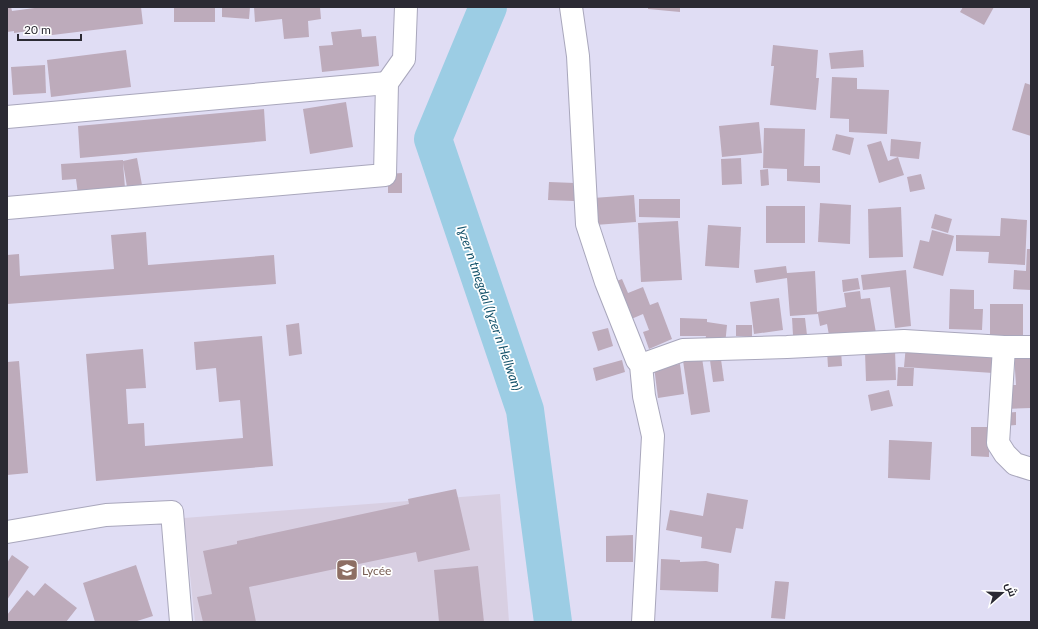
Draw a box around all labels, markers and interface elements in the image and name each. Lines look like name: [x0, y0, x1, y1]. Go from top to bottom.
scale bar: [18, 16, 81, 42]
text: 20 m: [24, 22, 51, 37]
water label: Iɣzer n tmegdal (Iɣzer n Hellwan): [454, 223, 526, 393]
school or university icon: Lycée: [334, 557, 360, 583]
place label: Lycée: [362, 563, 391, 578]
north arrow: [982, 573, 1022, 613]
text: ش: [1002, 581, 1020, 599]

